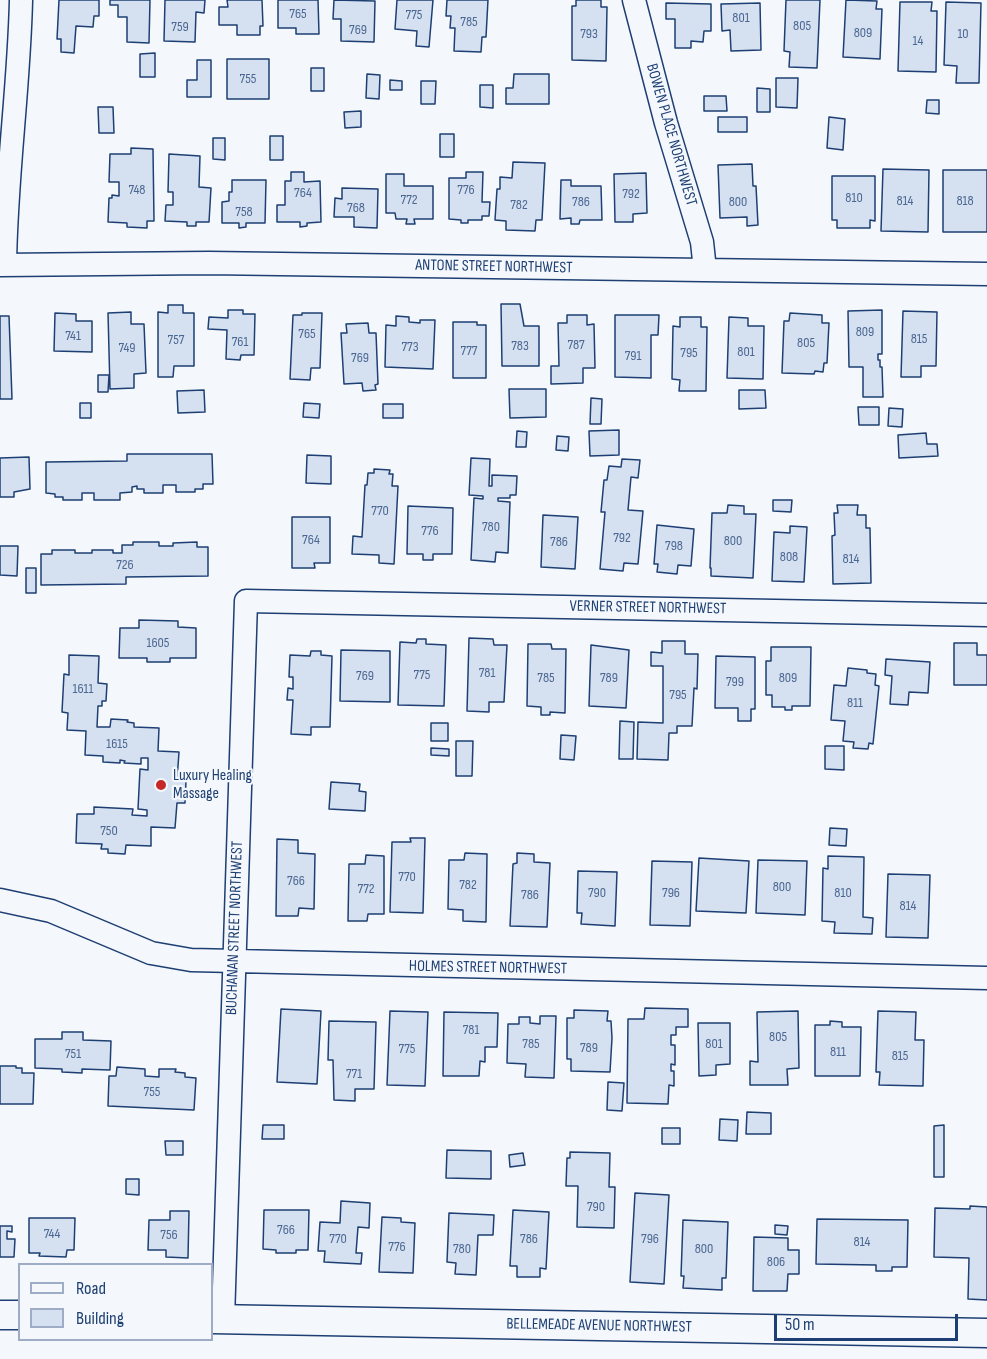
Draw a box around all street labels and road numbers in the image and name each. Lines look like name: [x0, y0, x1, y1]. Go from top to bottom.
street label: BOWEN PLACE NORTHWEST: [641, 62, 701, 208]
street label: ANTONE STREET NORTHWEST: [415, 256, 573, 278]
street label: VERNER STREET NORTHWEST: [569, 597, 727, 619]
street label: BUCHANAN STREET NORTHWEST: [222, 841, 248, 1015]
street label: HOLMES STREET NORTHWEST: [409, 957, 567, 979]
street label: BELLEMEADE AVENUE NORTHWEST: [506, 1315, 692, 1337]

